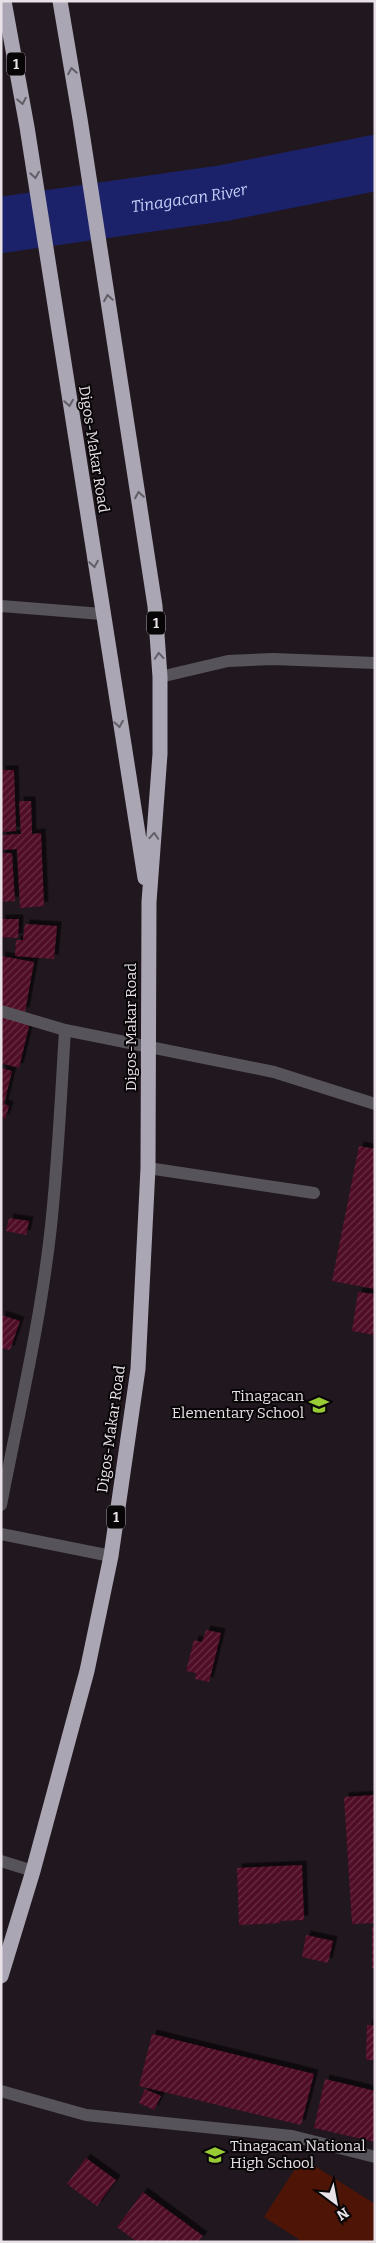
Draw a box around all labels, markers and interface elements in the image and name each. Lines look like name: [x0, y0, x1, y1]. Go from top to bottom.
road number: 1: [7, 52, 25, 76]
one-way arrow: [67, 66, 77, 75]
one-way arrow: [17, 96, 27, 105]
one-way arrow: [29, 171, 39, 180]
water label: Tinagacan River: [130, 179, 250, 216]
one-way arrow: [103, 294, 113, 303]
street label: Digos-Makar Road: [75, 384, 113, 514]
one-way arrow: [63, 400, 74, 408]
one-way arrow: [134, 491, 145, 499]
one-way arrow: [89, 559, 99, 568]
road number: 1: [147, 612, 165, 634]
one-way arrow: [153, 652, 164, 660]
one-way arrow: [114, 720, 124, 729]
one-way arrow: [148, 832, 159, 840]
street label: Digos-Makar Road: [122, 963, 140, 1091]
street label: Digos-Makar Road: [93, 1364, 129, 1494]
place label: Tinagacan Elementary School: [172, 1387, 304, 1422]
school or university icon: Tinagacan Elementary School: [308, 1394, 330, 1416]
road number: 1: [107, 1505, 125, 1528]
place label: Tinagacan National High School: [230, 2137, 366, 2172]
school or university icon: Tinagacan National High School: [204, 2144, 226, 2166]
north arrow: [311, 2178, 361, 2228]
text: N: [333, 2204, 352, 2224]

